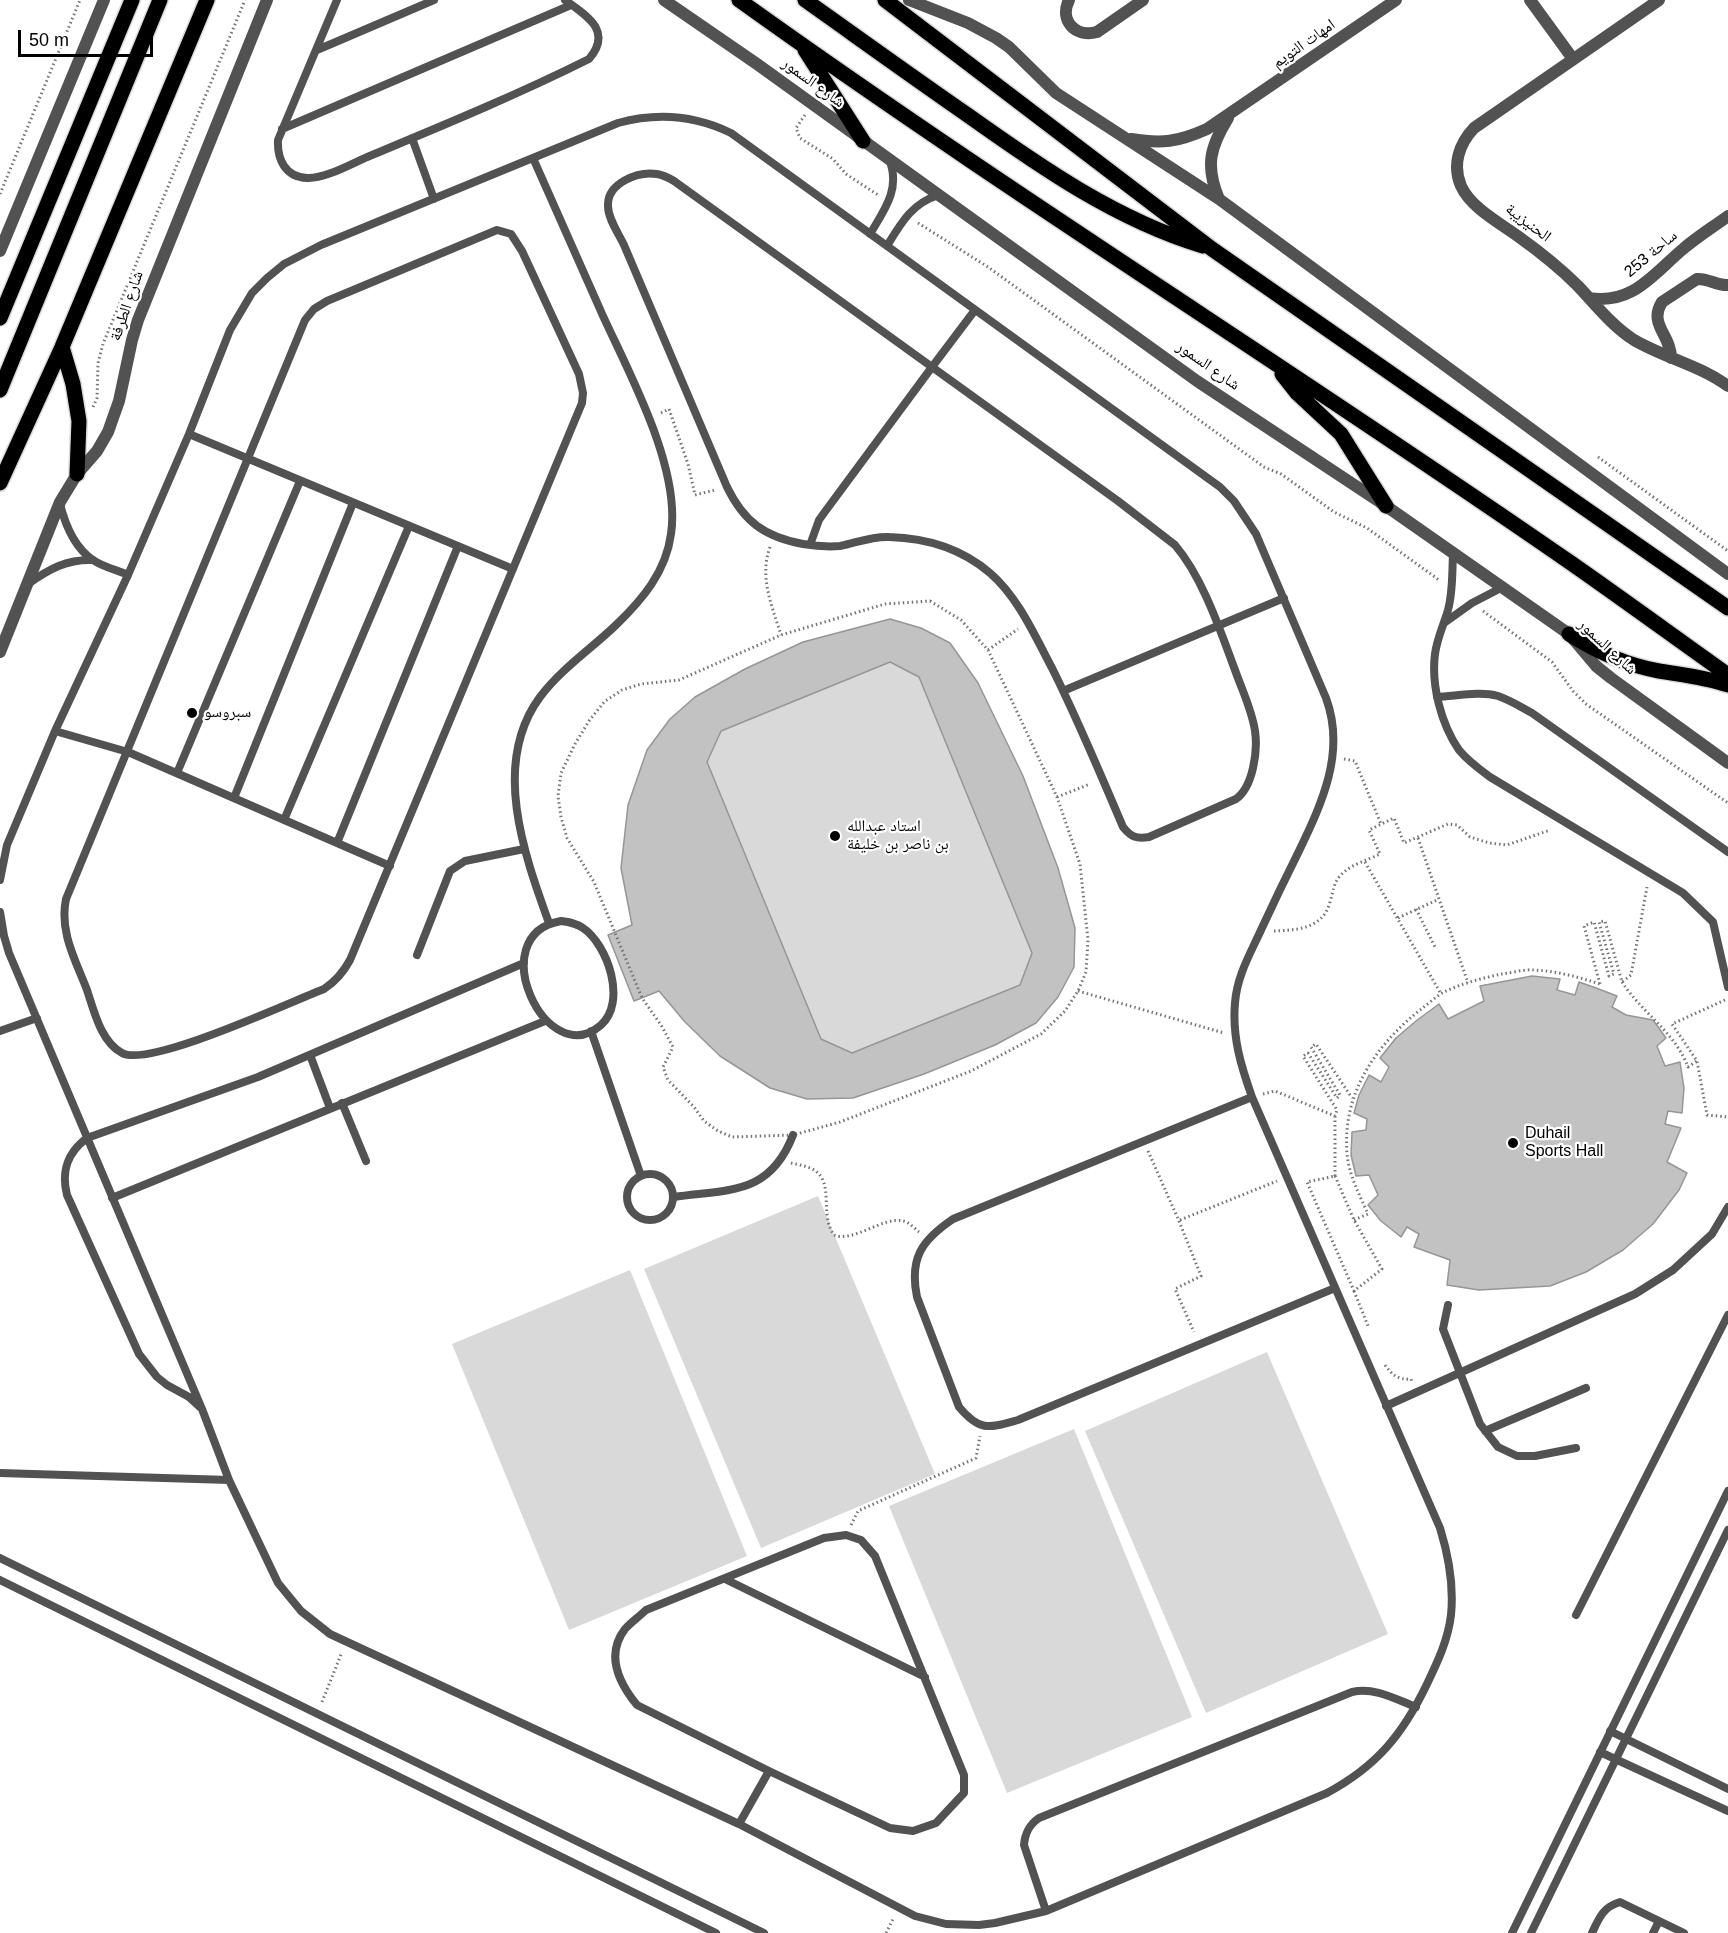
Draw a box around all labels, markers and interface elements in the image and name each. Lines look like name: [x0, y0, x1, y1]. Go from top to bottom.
street label: امهات التويم: [1269, 15, 1339, 73]
scale bar: [21, 18, 156, 56]
text: 50 m: [29, 30, 69, 50]
street label: شارع السمور: [778, 54, 848, 112]
street label: الحنيزيبة: [1501, 200, 1555, 246]
street label: ساحة 253: [1621, 226, 1681, 282]
street label: شارع الطرفة: [106, 269, 148, 343]
street label: شارع السمور: [1173, 337, 1243, 395]
street label: شارع السمور: [1574, 615, 1640, 679]
place label: سبروسو: [204, 703, 251, 723]
marker: سبروسو: [185, 706, 199, 720]
place label: استاد عبدالله بن ناصر بن خليفة: [847, 817, 949, 855]
marker: استاد عبدالله بن ناصر بن خليفة: [828, 829, 842, 843]
place label: Duhail Sports Hall: [1525, 1124, 1603, 1162]
marker: Duhail Sports Hall: [1506, 1136, 1520, 1150]

